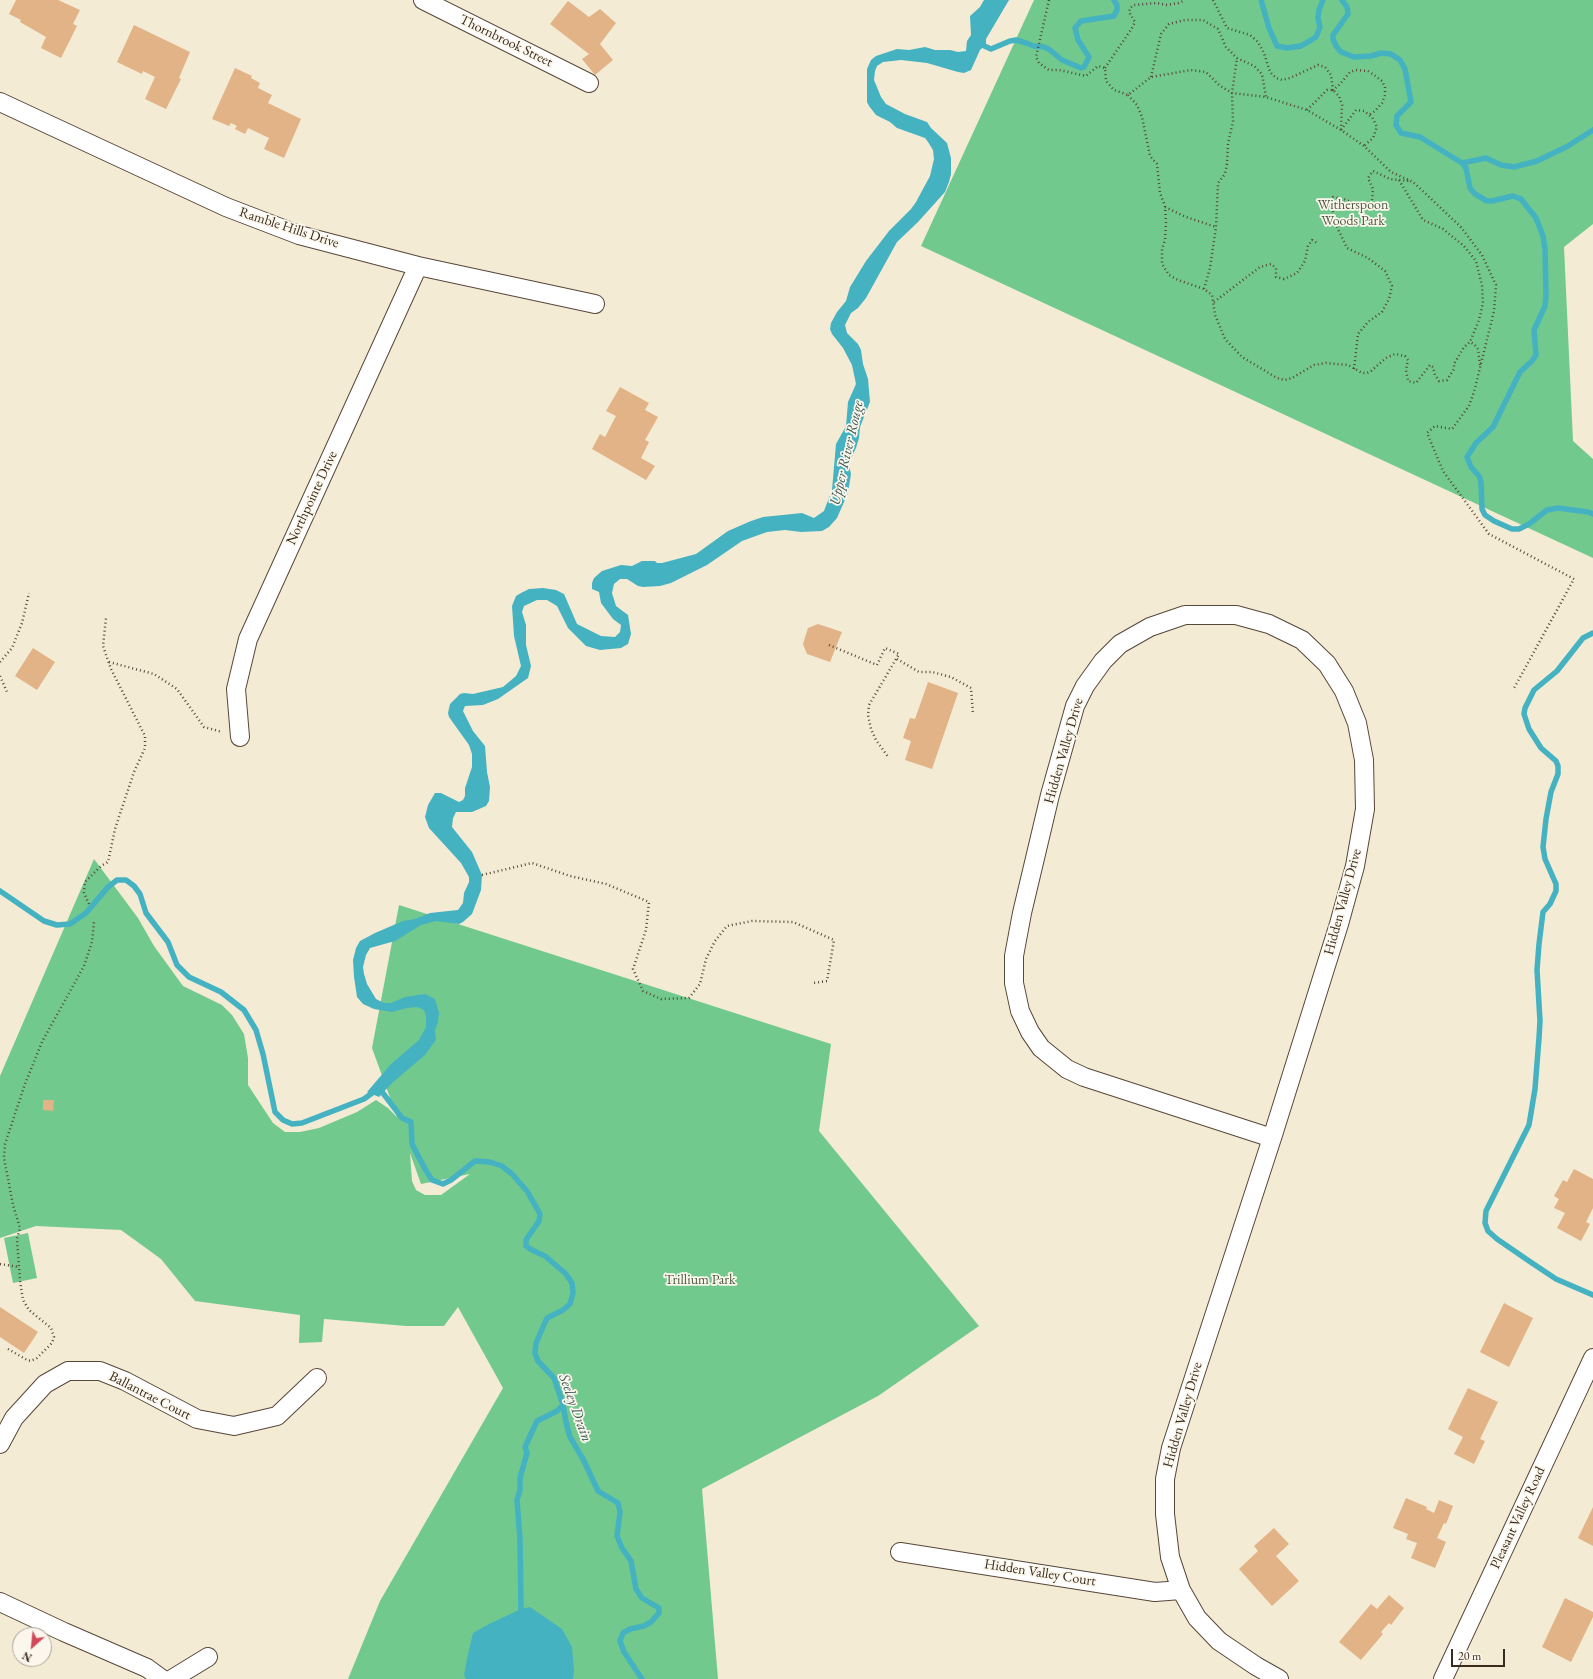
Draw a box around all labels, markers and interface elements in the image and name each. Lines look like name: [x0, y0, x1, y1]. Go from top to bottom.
street label: Thornbrook Street: [457, 11, 555, 71]
park label: Witherspoon Woods Park: [1318, 197, 1388, 230]
street label: Ramble Hills Drive: [237, 204, 341, 252]
water label: Upper River Rouge: [826, 399, 868, 507]
street label: Northpointe Drive: [283, 448, 341, 548]
street label: Hidden Valley Drive: [1041, 696, 1087, 806]
street label: Hidden Valley Drive: [1321, 847, 1365, 957]
park label: Trillium Park: [664, 1272, 736, 1288]
street label: Hidden Valley Drive: [1160, 1360, 1206, 1470]
street label: Ballantrae Court: [106, 1368, 194, 1424]
water label: Seeley Drain: [554, 1372, 596, 1444]
street label: Pleasant Valley Road: [1487, 1464, 1549, 1572]
street label: Hidden Valley Court: [983, 1556, 1097, 1590]
north arrow: [12, 1627, 52, 1667]
scale bar: [1453, 1641, 1507, 1667]
text: 20 m: [1458, 1648, 1481, 1664]
text: N: [20, 1649, 34, 1665]

